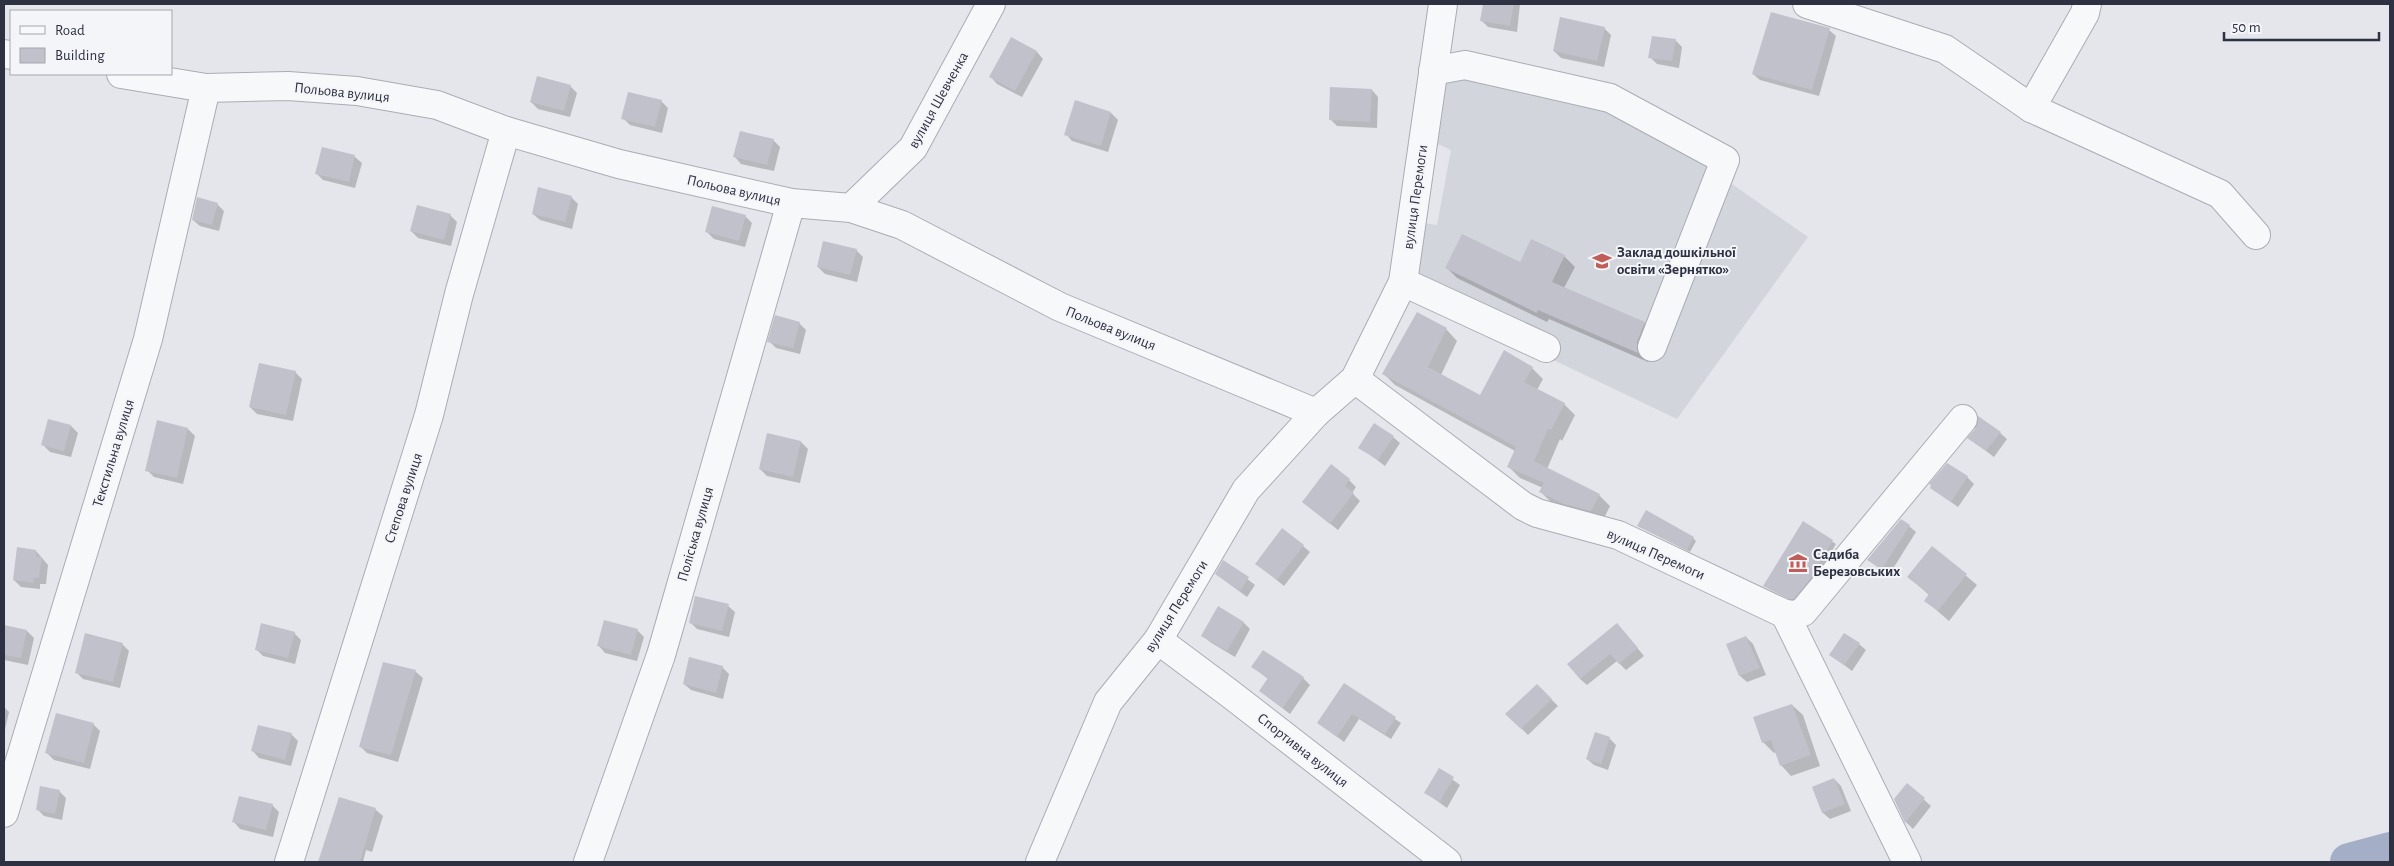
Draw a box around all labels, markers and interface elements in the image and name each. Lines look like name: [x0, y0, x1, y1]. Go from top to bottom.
legend: [10, 10, 172, 75]
scale bar: [2224, 10, 2379, 42]
text: 50 m: [2232, 20, 2261, 35]
text: Road: [55, 23, 85, 38]
text: Building: [55, 48, 105, 63]
street label: вулиця Шевченка: [906, 49, 971, 151]
street label: Польова вулиця: [293, 80, 390, 105]
street label: вулиця Перемоги: [1401, 144, 1430, 250]
street label: Польова вулиця: [685, 172, 782, 209]
place label: Заклад дошкільної освіти «Зернятко»: [1617, 245, 1736, 277]
school or university icon: Заклад дошкільної освіти «Зернятко»: [1591, 250, 1613, 272]
street label: Польова вулиця: [1063, 304, 1158, 353]
street label: Текстильна вулиця: [90, 397, 137, 509]
street label: Степова вулиця: [382, 451, 425, 545]
street label: Поліська вулиця: [675, 485, 716, 583]
street label: вулиця Перемоги: [1605, 526, 1707, 583]
place label: Садиба Березовських: [1813, 547, 1900, 579]
museum icon: Садиба Березовських: [1787, 552, 1809, 574]
street label: вулиця Перемоги: [1142, 558, 1211, 655]
street label: Спортивна вулиця: [1254, 710, 1351, 790]

